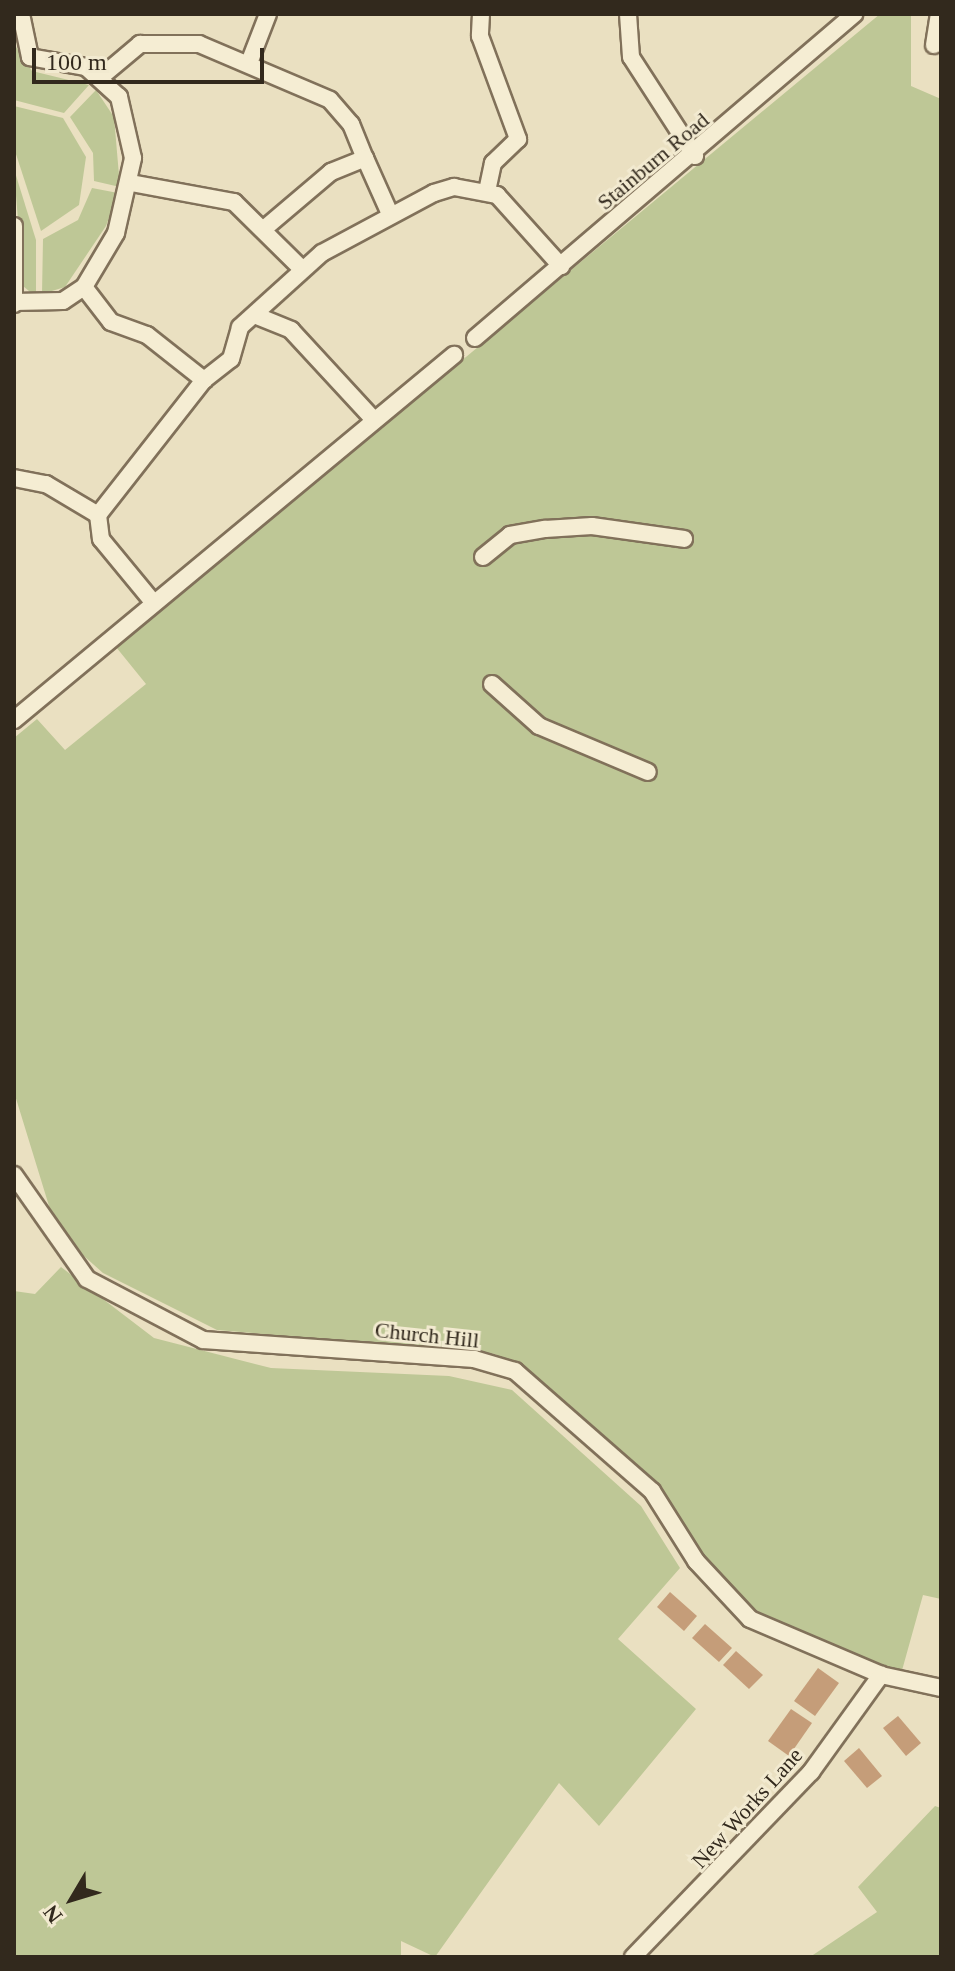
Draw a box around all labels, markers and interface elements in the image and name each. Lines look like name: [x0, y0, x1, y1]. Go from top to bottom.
scale bar: [36, 32, 268, 82]
text: 100 m: [46, 49, 107, 75]
street label: Stainburn Road: [592, 107, 714, 215]
street label: Church Hill: [374, 1316, 480, 1354]
street label: New Works Lane: [686, 1742, 808, 1874]
north arrow: [32, 1859, 112, 1939]
text: N: [38, 1900, 67, 1928]

